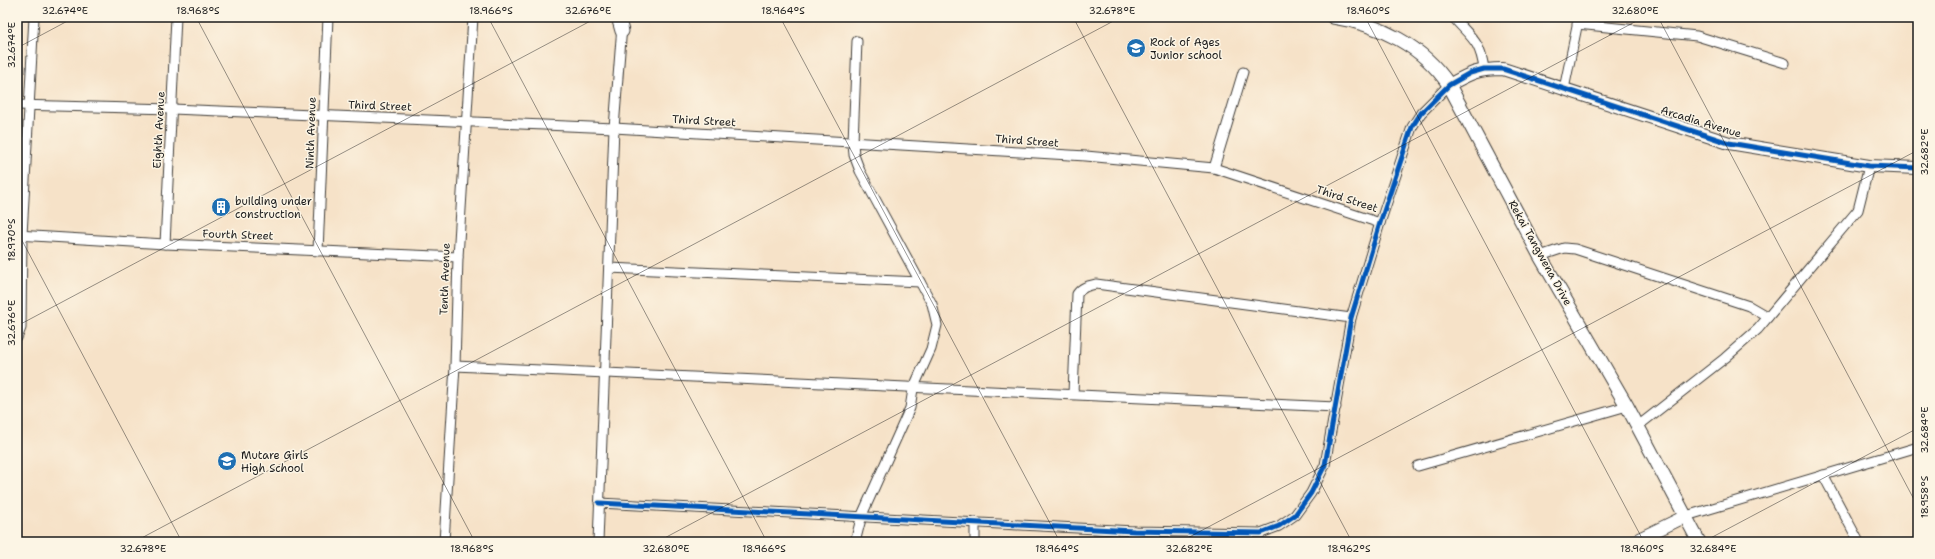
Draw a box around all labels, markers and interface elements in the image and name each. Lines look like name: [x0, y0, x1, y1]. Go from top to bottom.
text: 32.674°E: [42, 4, 88, 17]
text: 18.968°S: [176, 4, 220, 17]
text: 18.966°S: [469, 4, 513, 17]
text: 32.676°E: [565, 4, 611, 17]
text: 18.964°S: [761, 4, 805, 17]
text: 32.678°E: [1089, 4, 1135, 17]
text: 18.960°S: [1346, 4, 1390, 17]
text: 32.680°E: [1611, 4, 1659, 17]
text: 32.674°E: [5, 22, 18, 68]
place label: Rock of Ages Junior school: [1150, 35, 1222, 63]
school or university icon: Rock of Ages Junior school: [1125, 37, 1147, 59]
street label: Eighth Avenue: [149, 91, 169, 169]
street label: Ninth Avenue: [302, 97, 320, 169]
street label: Third Street: [348, 97, 412, 115]
street label: Arcadia Avenue: [1659, 103, 1743, 141]
street label: Third Street: [672, 112, 736, 130]
text: 32.682°E: [1918, 129, 1931, 175]
street label: Third Street: [995, 131, 1060, 151]
street label: Third Street: [1314, 182, 1380, 216]
place label: building under construction: [235, 194, 312, 222]
building icon: building under construction: [210, 196, 232, 218]
street label: Rekai Tangwena Drive: [1505, 198, 1575, 308]
text: 18.970°S: [5, 218, 18, 262]
street label: Fourth Street: [202, 226, 274, 244]
street label: Tenth Avenue: [436, 243, 454, 315]
text: 32.676°E: [5, 300, 18, 346]
text: 32.684°E: [1918, 406, 1931, 454]
place label: Mutare Girls High School: [241, 448, 308, 476]
school or university icon: Mutare Girls High School: [216, 450, 238, 472]
text: 18.958°S: [1918, 475, 1931, 518]
text: 32.678°E: [120, 542, 166, 555]
text: 18.968°S: [450, 542, 494, 555]
text: 32.680°E: [642, 542, 690, 555]
text: 18.966°S: [742, 542, 786, 555]
text: 18.964°S: [1035, 542, 1079, 555]
text: 32.682°E: [1166, 542, 1212, 555]
text: 18.962°S: [1327, 542, 1371, 555]
text: 18.960°S: [1620, 542, 1664, 555]
text: 32.684°E: [1689, 542, 1737, 555]

